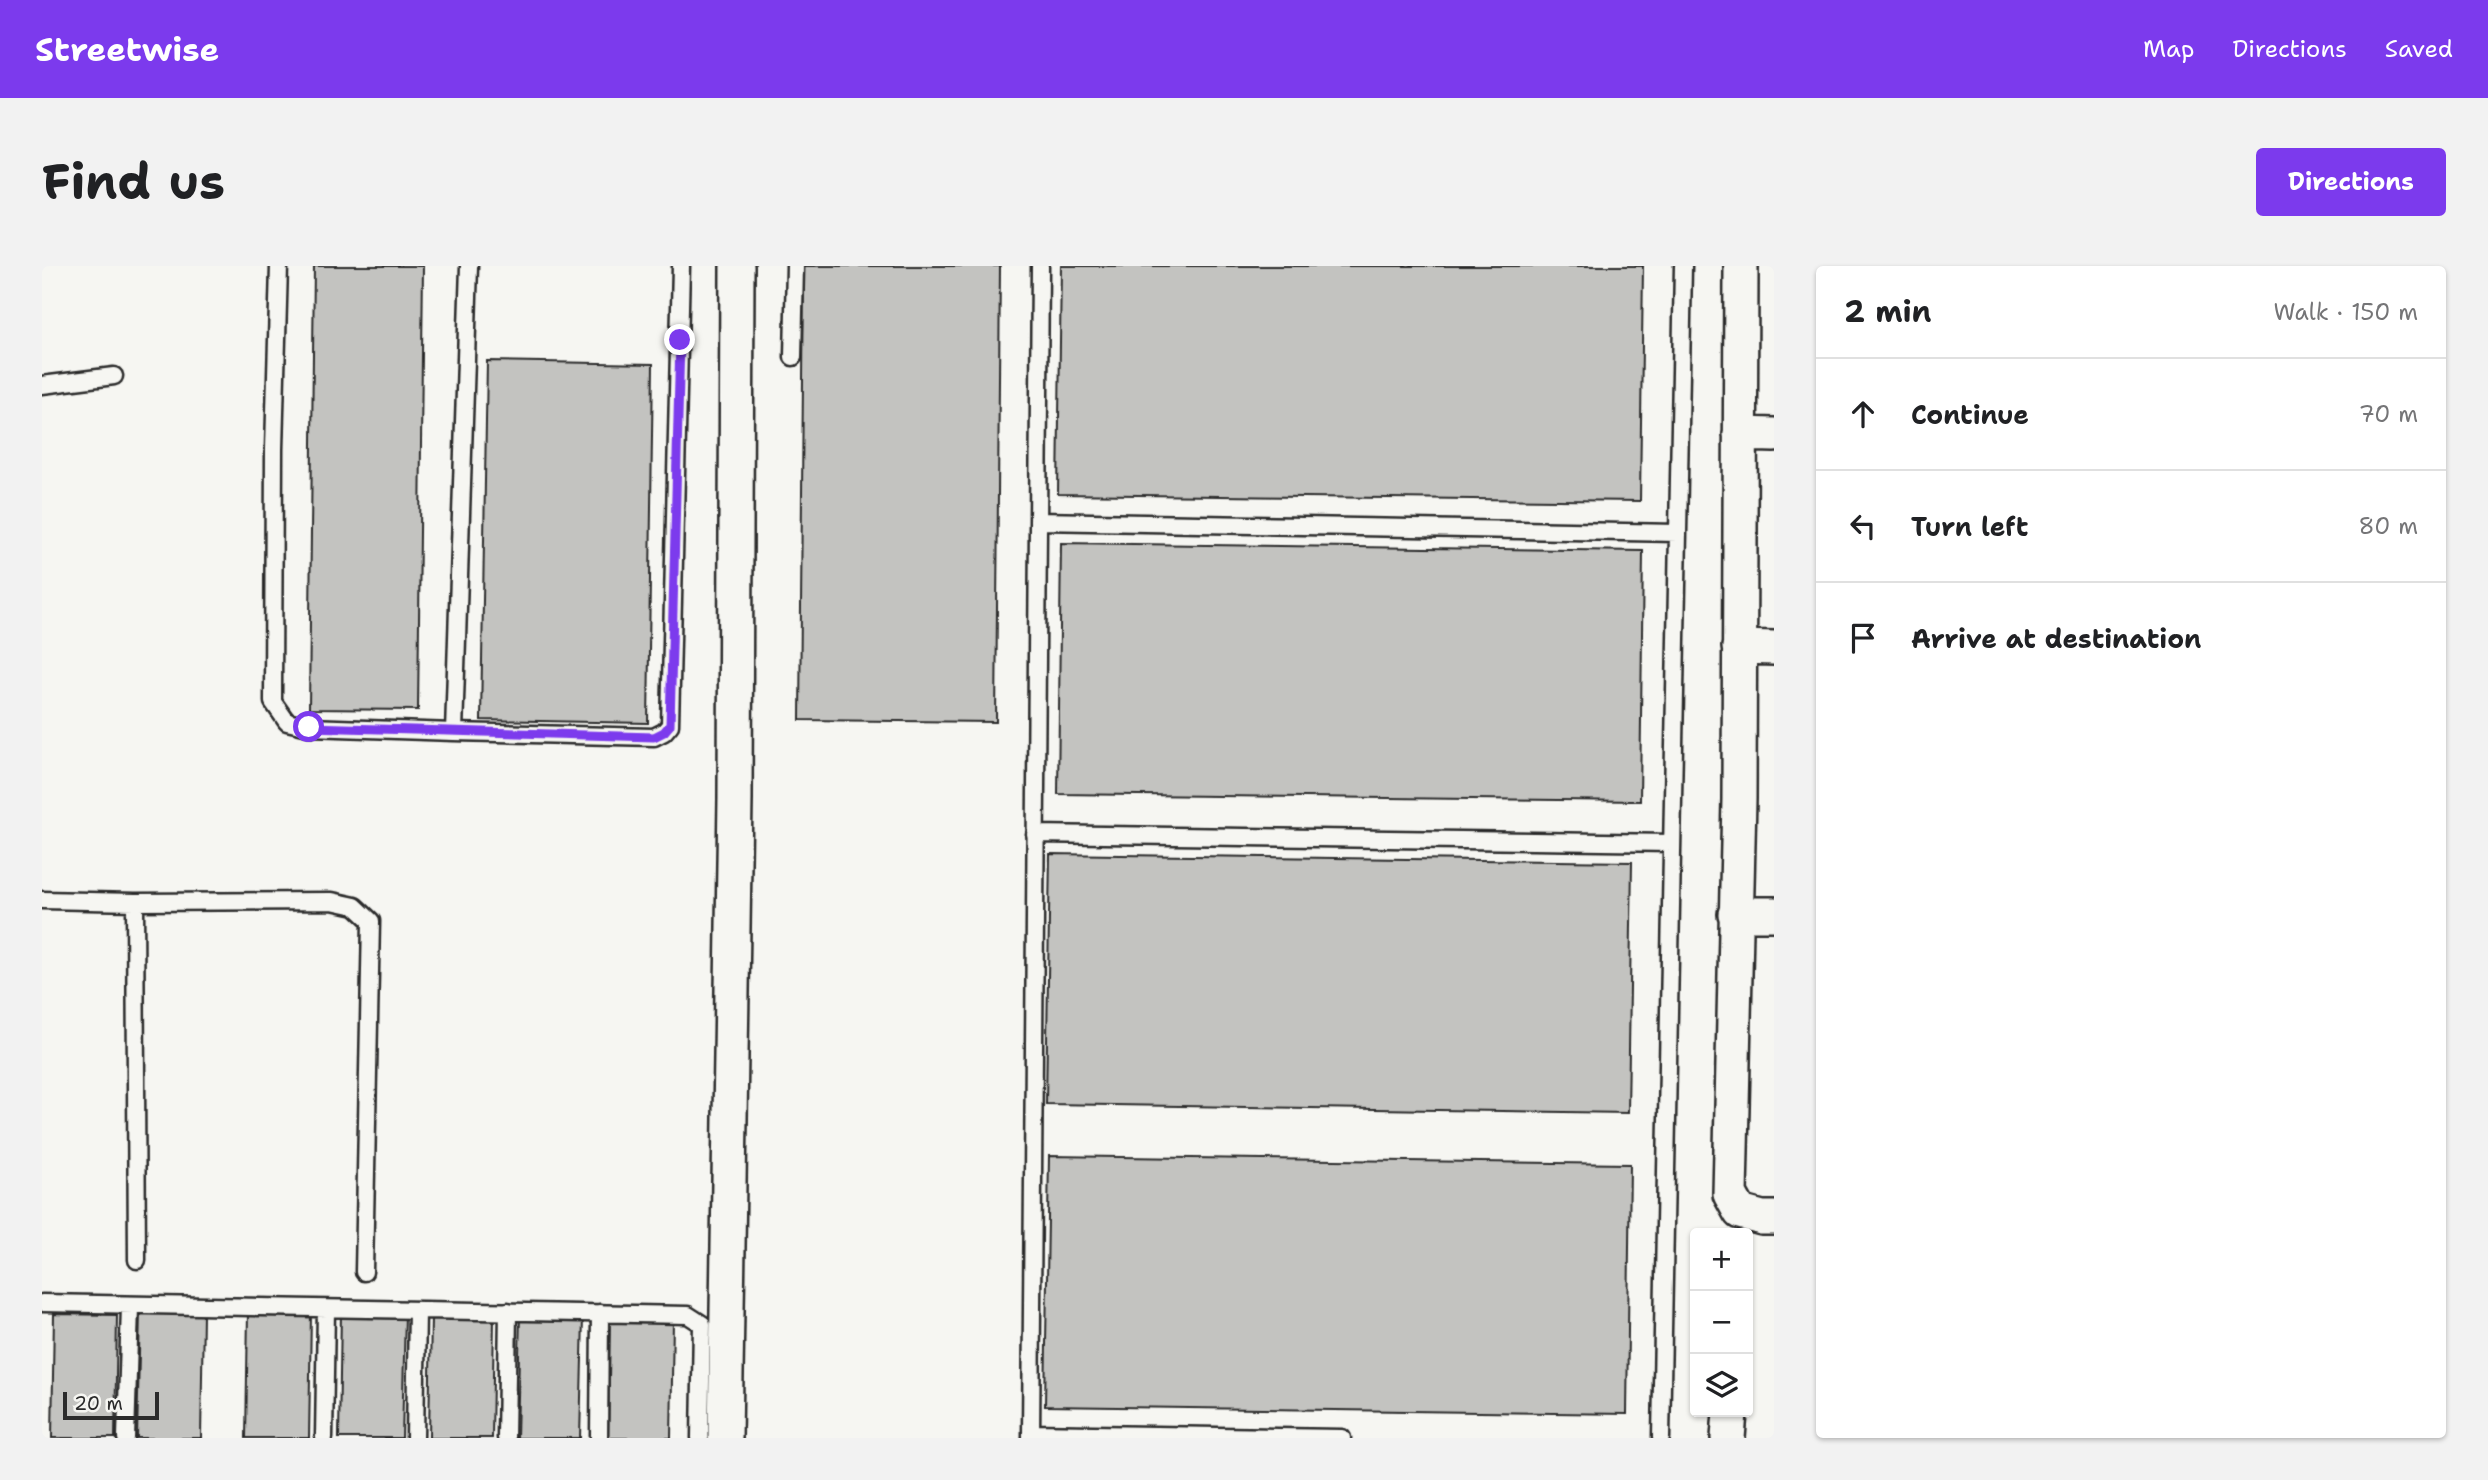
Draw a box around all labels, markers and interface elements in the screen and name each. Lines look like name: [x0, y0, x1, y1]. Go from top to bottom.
text: Streetwise: [35, 27, 219, 72]
text: Map: [2143, 33, 2194, 65]
text: Directions: [2232, 33, 2347, 65]
text: Saved: [2385, 33, 2453, 65]
button: Directions: [2256, 148, 2446, 216]
text: Find us: [42, 149, 225, 215]
text: 2 min: [1844, 291, 1931, 332]
text: Walk · 150 m: [2273, 297, 2418, 327]
route end: [664, 324, 695, 355]
icon: ahead: [1844, 395, 1882, 433]
text: Continue: [1911, 397, 2029, 432]
text: 70 m: [2359, 399, 2418, 429]
icon: left: [1844, 507, 1882, 545]
text: Turn left: [1911, 509, 2028, 544]
text: 80 m: [2359, 511, 2418, 541]
icon: arrive: [1844, 619, 1882, 657]
text: Arrive at destination: [1911, 621, 2201, 656]
route start: [293, 711, 324, 742]
map controls: [1690, 1228, 1753, 1417]
button: +: [1690, 1228, 1753, 1291]
button: −: [1690, 1291, 1753, 1354]
button: layers: [1690, 1354, 1753, 1417]
scale bar: [63, 1389, 159, 1421]
text: 20 m: [74, 1391, 123, 1416]

